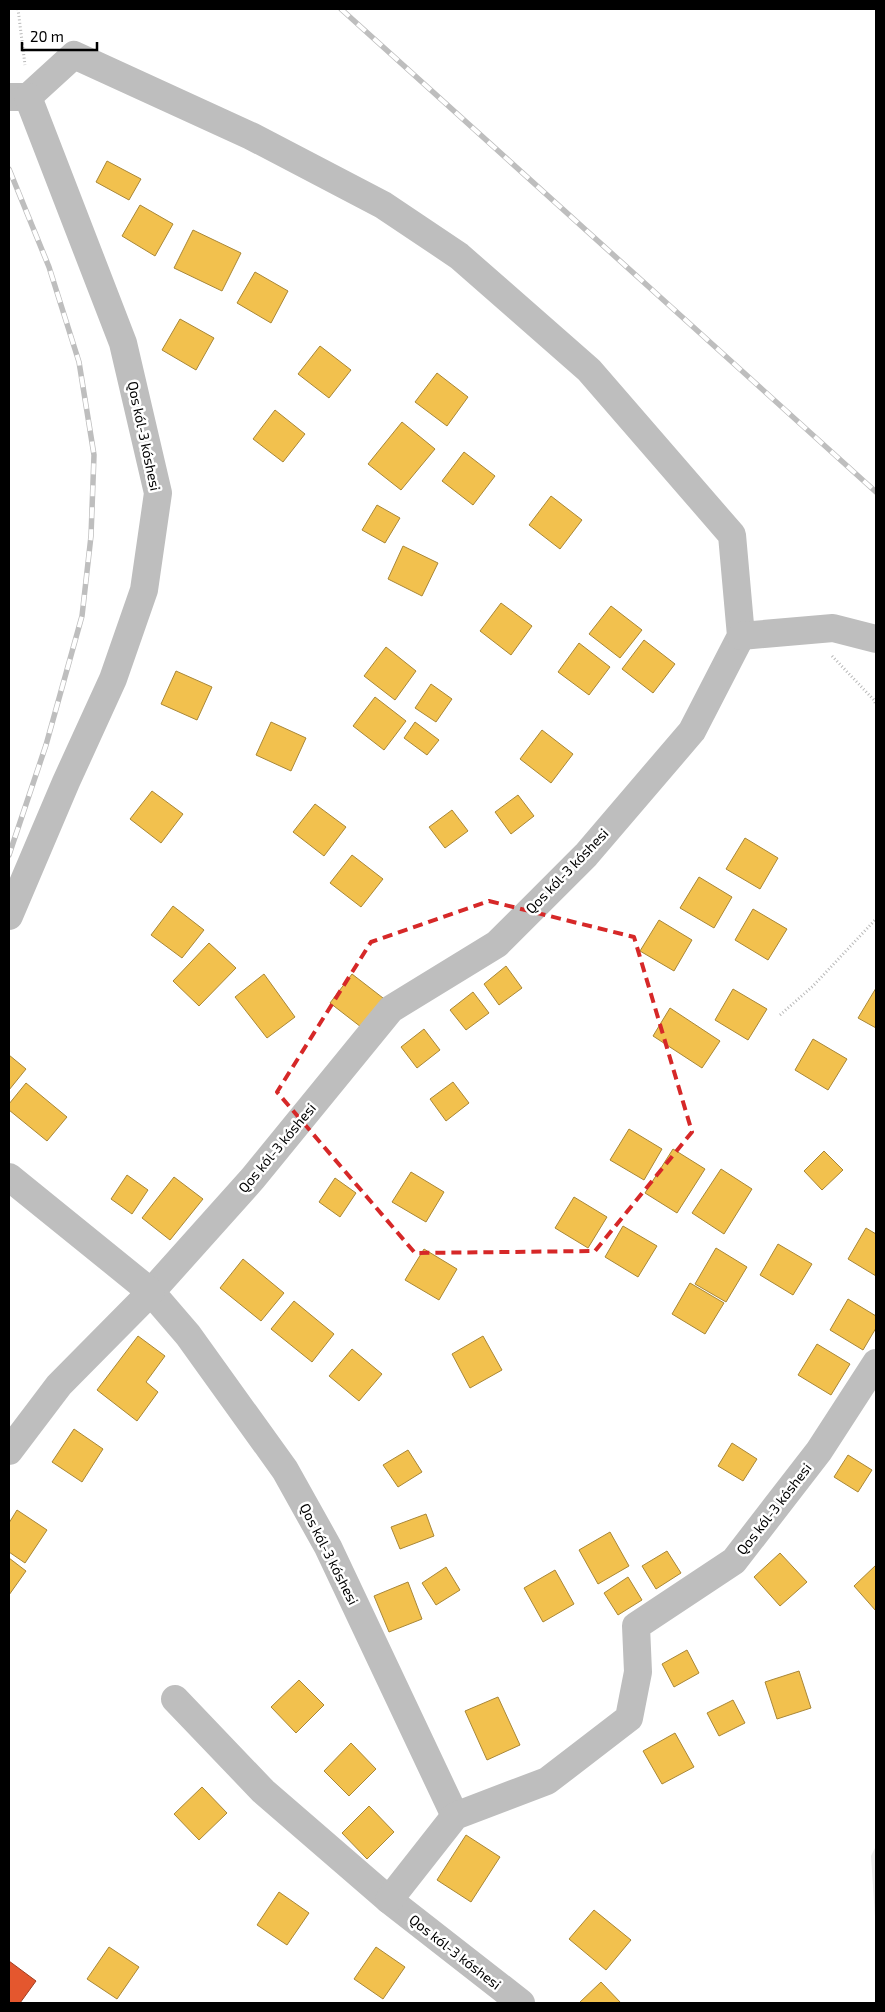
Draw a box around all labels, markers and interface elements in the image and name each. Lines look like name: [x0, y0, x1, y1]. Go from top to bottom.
scale bar: [22, 20, 98, 52]
text: 20 m: [30, 27, 64, 45]
street label: Qos kól-3 kóshesi: [125, 379, 164, 492]
street label: Qos kól-3 kóshesi: [522, 825, 612, 917]
street label: Qos kól-3 kóshesi: [234, 1099, 319, 1196]
street label: Qos kól-3 kóshesi: [733, 1459, 815, 1558]
street label: Qos kól-3 kóshesi: [297, 1500, 362, 1607]
street label: Qos kól-3 kóshesi: [406, 1911, 505, 1993]

